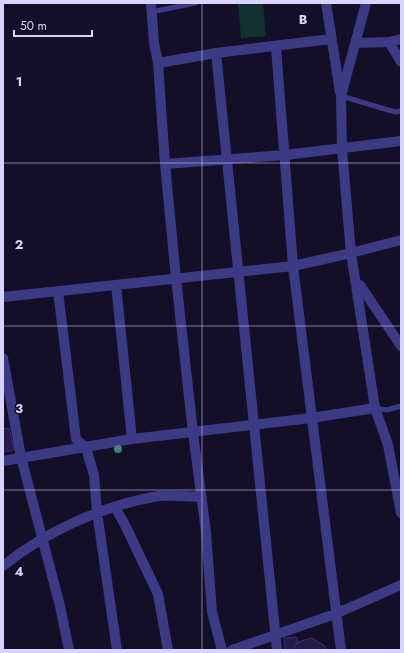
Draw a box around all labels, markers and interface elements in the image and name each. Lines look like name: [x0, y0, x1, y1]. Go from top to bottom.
text: B: [299, 10, 308, 29]
scale bar: [14, 12, 92, 38]
text: 50 m: [20, 17, 47, 35]
text: 1: [16, 72, 22, 91]
text: 2: [15, 235, 23, 254]
text: 3: [15, 399, 23, 418]
text: 4: [14, 562, 24, 581]

